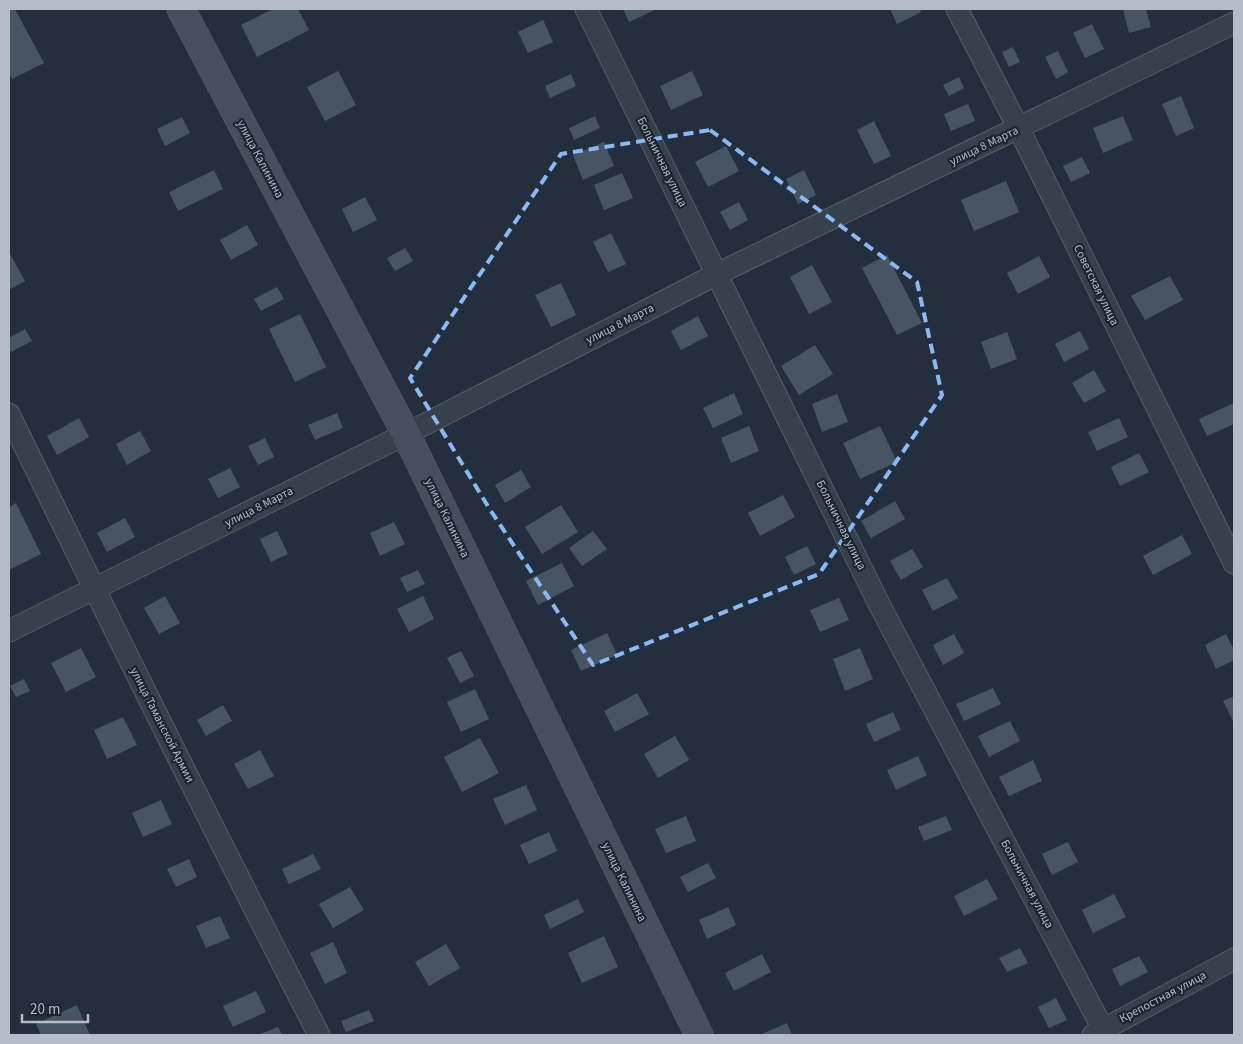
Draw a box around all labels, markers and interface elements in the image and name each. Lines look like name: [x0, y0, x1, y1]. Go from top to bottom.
street label: Больничная улица: [633, 114, 691, 210]
street label: улица Калинина: [232, 117, 288, 201]
street label: улица 8 Марта: [947, 122, 1021, 170]
street label: Советская улица: [1069, 242, 1123, 328]
street label: улица 8 Марта: [583, 299, 657, 349]
street label: улица Калинина: [420, 475, 474, 561]
street label: Больничная улица: [812, 477, 870, 573]
street label: улица 8 Марта: [222, 482, 296, 532]
street label: улица Таманской Армии: [126, 665, 198, 785]
street label: Больничная улица: [996, 837, 1058, 931]
street label: улица Калинина: [597, 839, 651, 925]
street label: Крепостная улица: [1116, 967, 1210, 1027]
scale bar: [22, 992, 89, 1024]
text: 20 m: [30, 999, 60, 1020]

